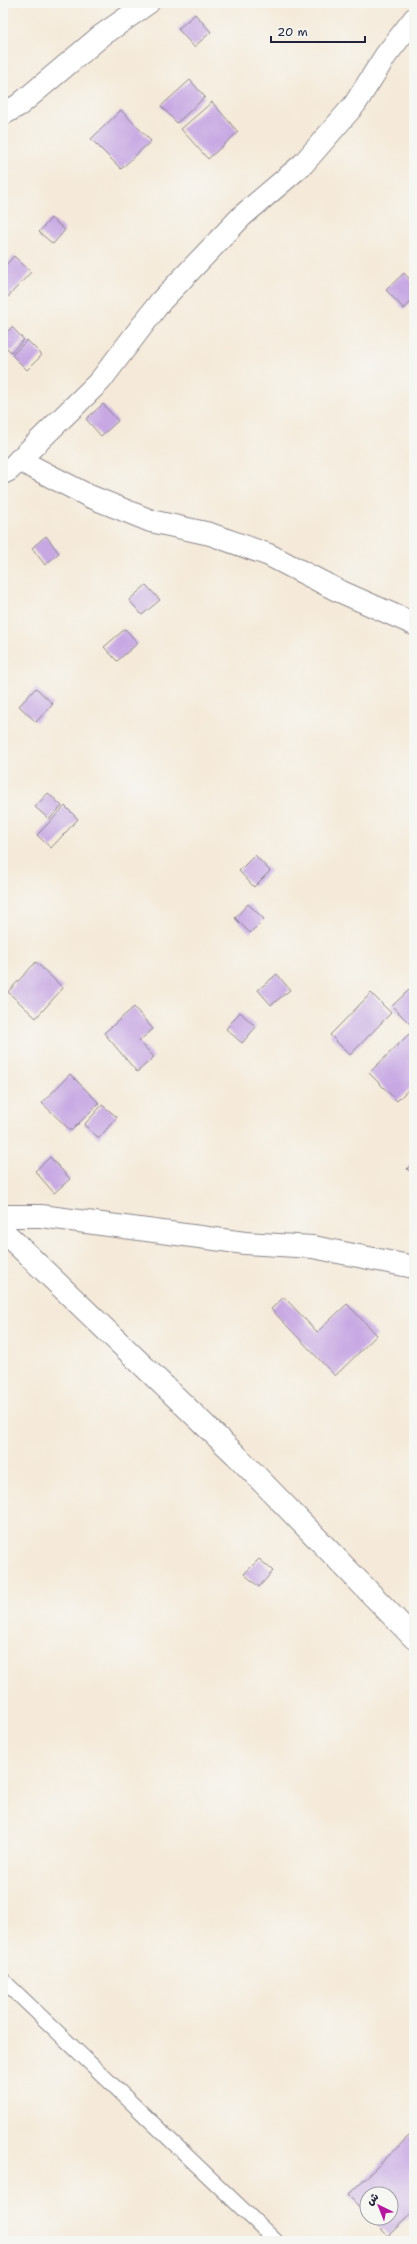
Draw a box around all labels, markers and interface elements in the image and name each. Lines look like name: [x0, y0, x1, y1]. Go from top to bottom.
scale bar: [271, 18, 365, 44]
text: 20 m: [277, 24, 308, 40]
north arrow: [359, 2186, 399, 2226]
text: ش: [363, 2189, 382, 2209]

